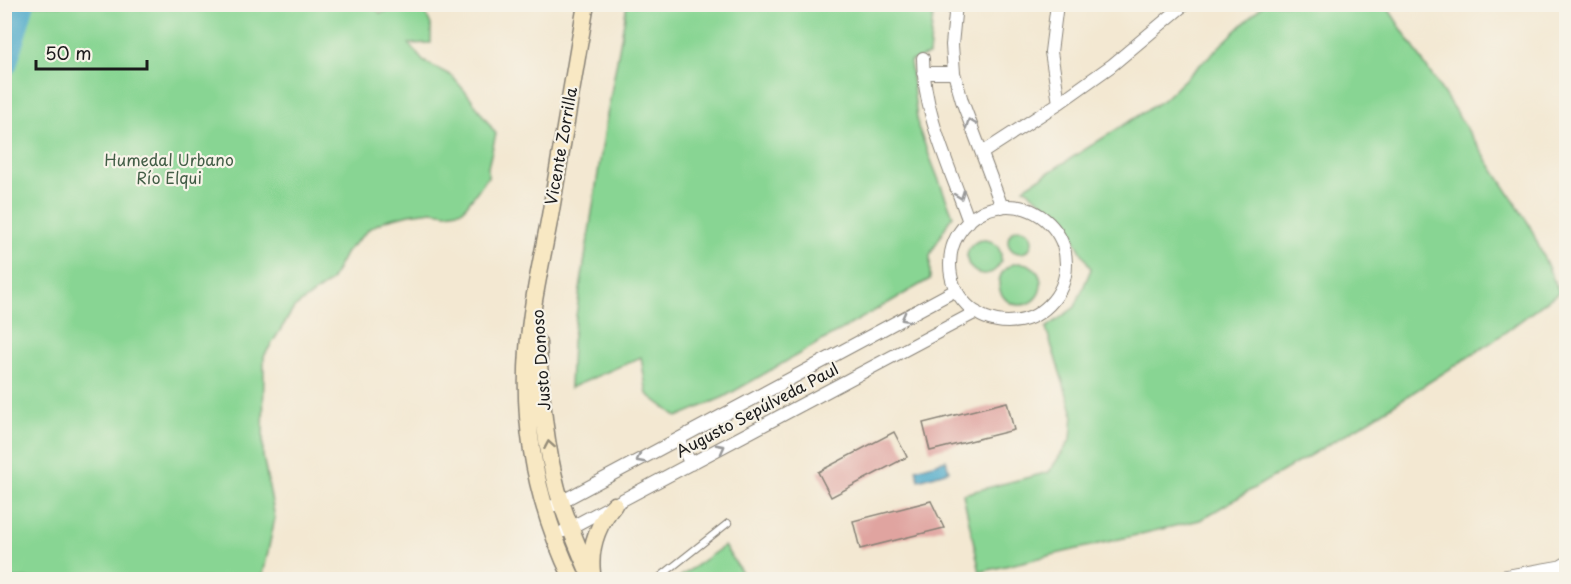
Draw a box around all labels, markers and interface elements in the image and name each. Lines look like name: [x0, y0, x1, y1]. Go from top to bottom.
scale bar: [36, 33, 147, 71]
text: 50 m: [45, 39, 92, 66]
street label: Vicente Zorrilla: [538, 85, 582, 207]
one-way arrow: [965, 118, 977, 129]
park label: Humedal Urbano Río Elqui: [104, 147, 234, 189]
one-way arrow: [952, 189, 965, 200]
street label: Justo Donoso: [524, 309, 556, 412]
one-way arrow: [900, 311, 911, 322]
street label: Augusto Sepúlveda Paul: [671, 356, 842, 462]
one-way arrow: [543, 440, 555, 449]
one-way arrow: [715, 444, 725, 455]
one-way arrow: [636, 452, 646, 463]

